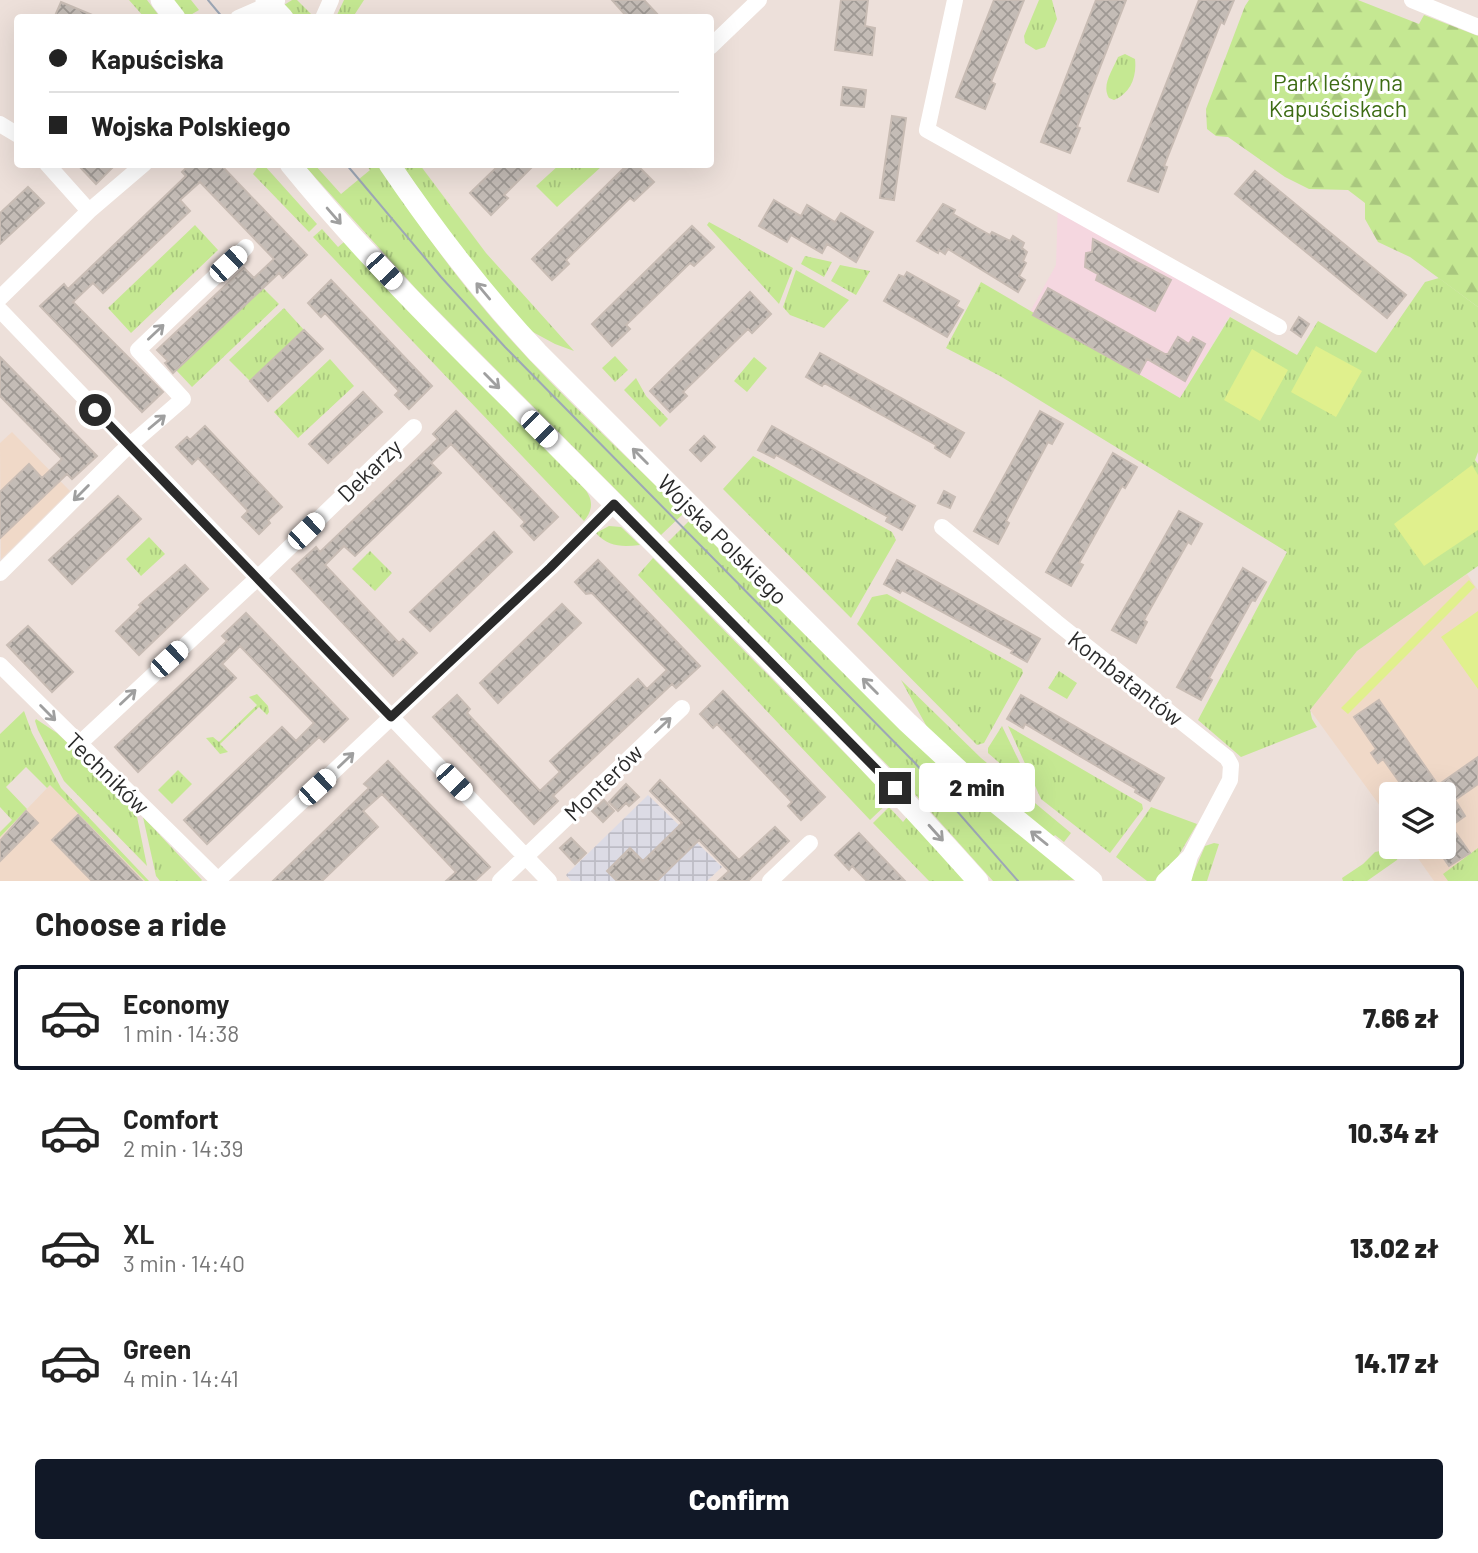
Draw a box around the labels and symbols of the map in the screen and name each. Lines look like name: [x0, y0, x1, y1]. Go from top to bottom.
park label: Park leśny na Kapuściskach: [1269, 68, 1407, 122]
one-way arrow: [326, 207, 342, 225]
car: [206, 242, 251, 286]
car: [362, 248, 407, 294]
one-way arrow: [475, 283, 490, 301]
one-way arrow: [147, 324, 164, 341]
one-way arrow: [483, 372, 500, 389]
route start: [79, 394, 111, 426]
car: [517, 407, 562, 451]
one-way arrow: [147, 414, 165, 430]
street label: Dekarzy: [331, 432, 407, 507]
one-way arrow: [632, 447, 649, 464]
street label: Wojska Polskiego: [652, 468, 794, 610]
one-way arrow: [73, 485, 90, 502]
car: [284, 509, 329, 553]
street label: Kombatantów: [1063, 624, 1189, 732]
car: [147, 637, 192, 681]
one-way arrow: [862, 677, 879, 694]
one-way arrow: [119, 689, 136, 706]
one-way arrow: [39, 705, 56, 722]
one-way arrow: [655, 716, 672, 733]
street label: Techników: [60, 726, 156, 820]
street label: Monterów: [558, 738, 648, 826]
one-way arrow: [337, 751, 354, 768]
car: [432, 760, 477, 804]
callout: 2 min: [920, 764, 1035, 812]
car: [295, 765, 340, 809]
route end: [879, 772, 911, 804]
one-way arrow: [928, 824, 944, 842]
one-way arrow: [1030, 830, 1048, 846]

